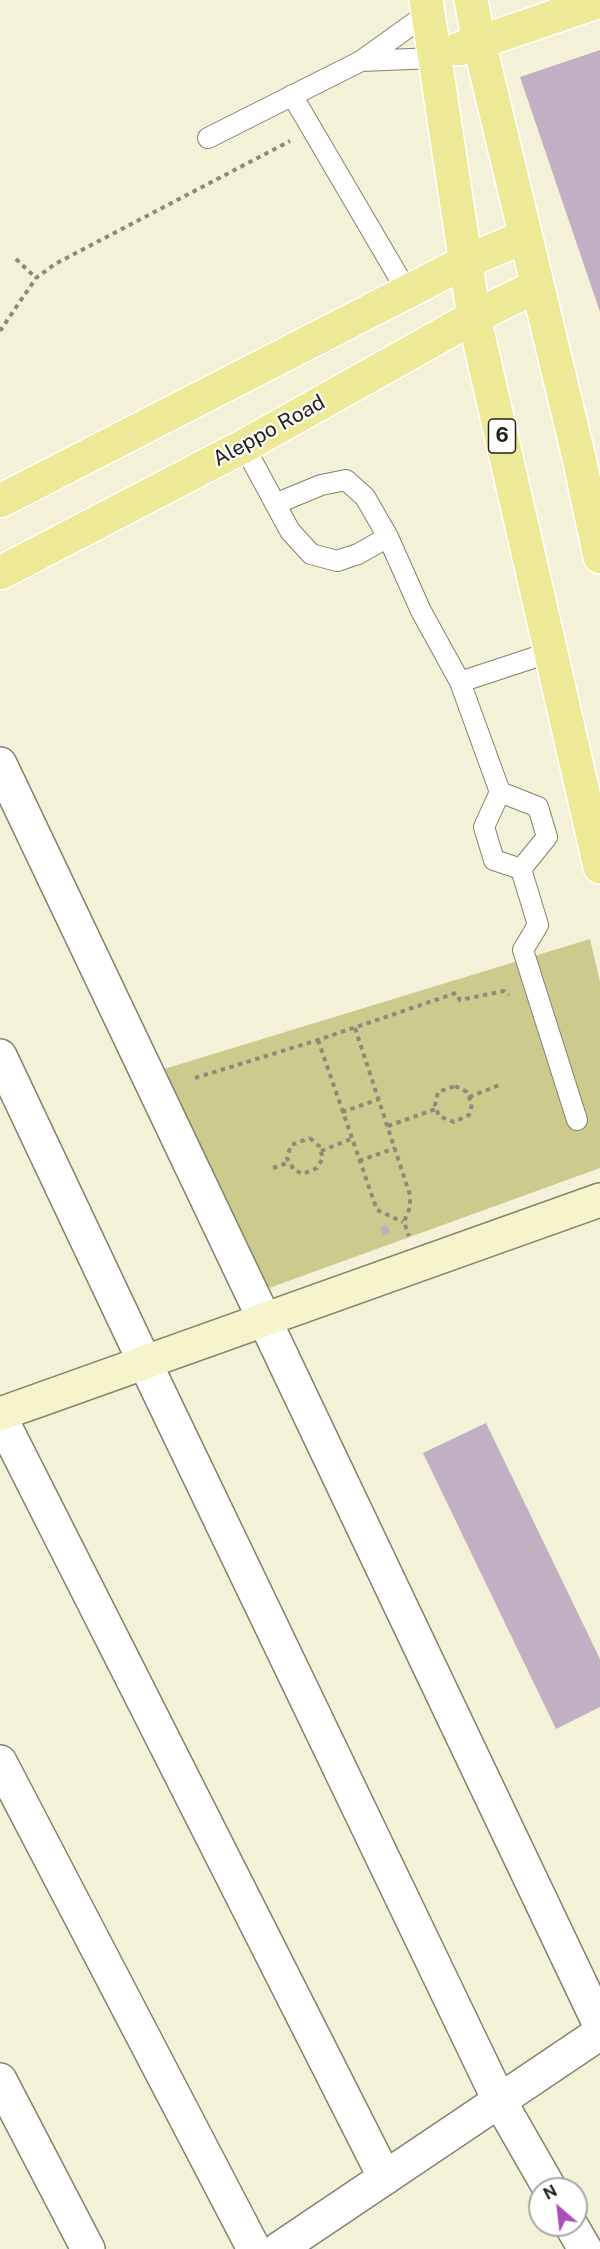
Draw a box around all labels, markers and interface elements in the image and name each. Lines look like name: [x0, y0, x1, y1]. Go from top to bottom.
street label: Aleppo Road: [209, 390, 329, 472]
road number: 6: [488, 419, 516, 453]
north arrow: [528, 2177, 588, 2237]
text: N: [540, 2181, 560, 2204]

